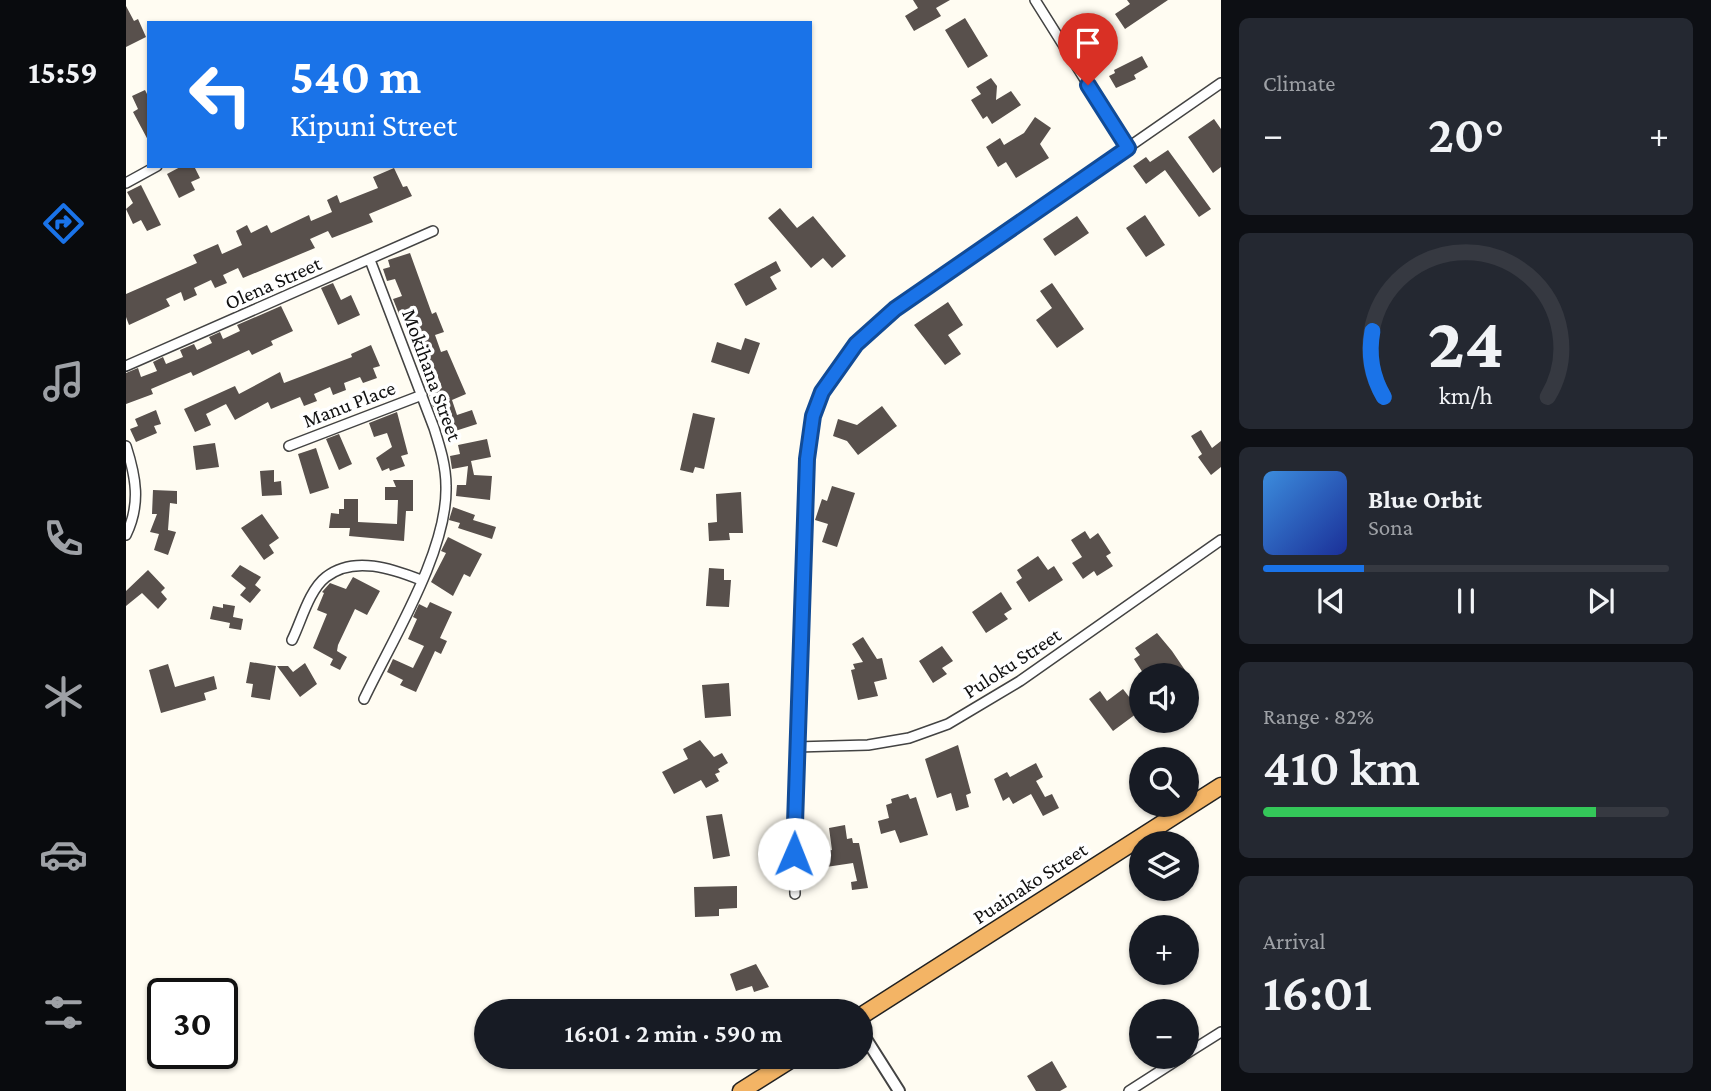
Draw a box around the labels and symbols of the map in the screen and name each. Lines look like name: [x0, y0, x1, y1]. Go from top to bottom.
pin: [1058, 13, 1118, 85]
street label: Olena Street: [221, 251, 326, 315]
street label: Mokihana Street: [397, 306, 467, 445]
street label: Manu Place: [299, 375, 399, 433]
street label: Puloku Street: [959, 622, 1066, 704]
position arrow: [757, 817, 831, 891]
street label: Puainako Street: [968, 837, 1092, 929]
speed limit sign: 30: [147, 978, 238, 1069]

